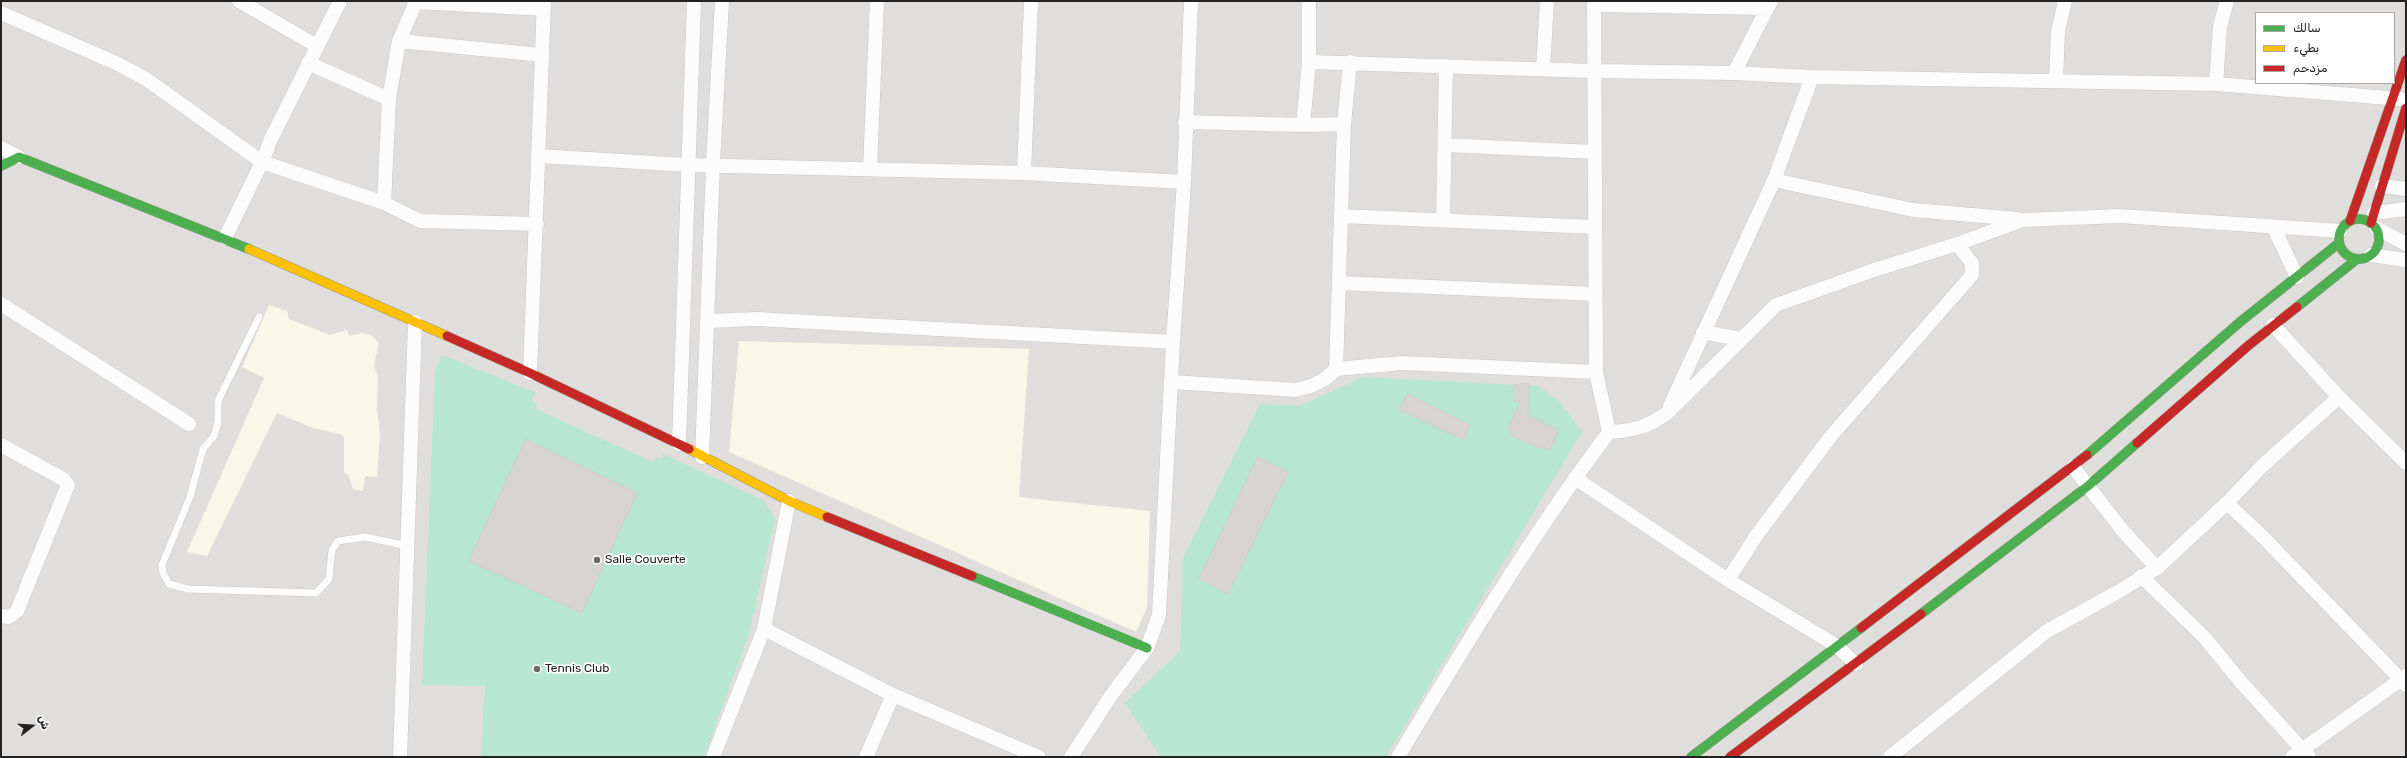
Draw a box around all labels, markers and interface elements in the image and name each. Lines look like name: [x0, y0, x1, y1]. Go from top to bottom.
legend: [2255, 12, 2395, 84]
text: سالك: [2293, 21, 2321, 35]
text: بطيء: [2293, 41, 2319, 55]
text: مزدحم: [2293, 61, 2327, 75]
place label: Salle Couverte: [605, 553, 686, 567]
marker: Salle Couverte: [592, 555, 602, 565]
place label: Tennis Club: [545, 662, 609, 676]
marker: Tennis Club: [532, 664, 542, 674]
north arrow: [12, 706, 52, 746]
text: ش: [36, 714, 52, 731]

